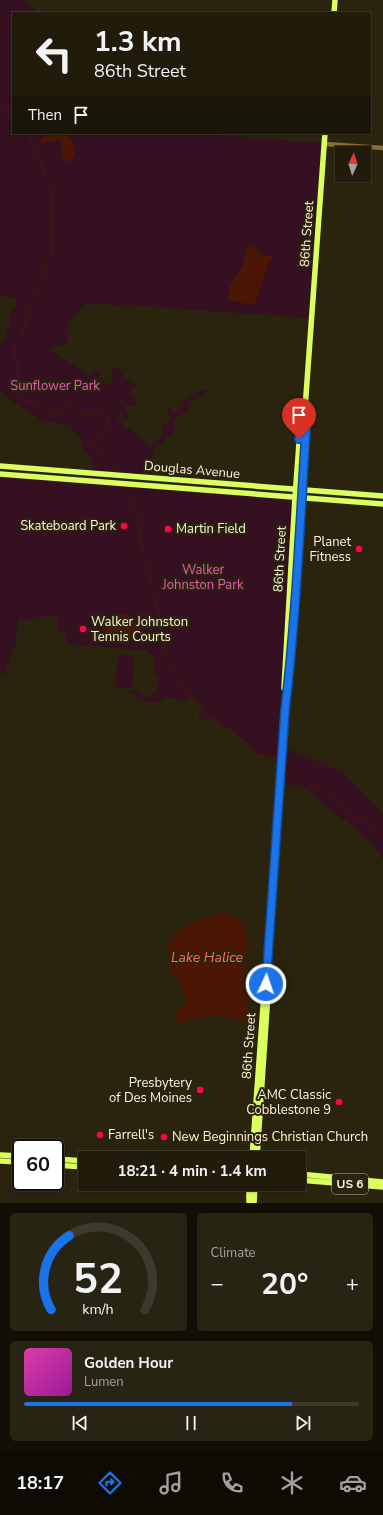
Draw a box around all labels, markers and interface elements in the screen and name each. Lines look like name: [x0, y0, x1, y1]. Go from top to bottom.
text: 1.3 km: [94, 23, 182, 61]
icon: left: [28, 28, 80, 80]
text: 86th Street: [94, 59, 186, 83]
icon: arrive: [70, 104, 92, 126]
text: Then: [28, 105, 62, 125]
north arrow: [335, 146, 371, 182]
map controls: [335, 146, 371, 182]
street label: 86th Street: [296, 200, 318, 268]
park label: Sunflower Park: [10, 377, 100, 395]
pin: [282, 398, 316, 439]
icon: arrive: [288, 404, 310, 426]
street label: Douglas Avenue: [143, 457, 241, 483]
place label: Skateboard Park: [20, 517, 116, 535]
place label: Martin Field: [176, 520, 246, 538]
marker: Skateboard Park: [119, 521, 129, 531]
marker: Martin Field: [163, 524, 173, 534]
street label: 86th Street: [269, 525, 291, 593]
place label: Planet Fitness: [310, 533, 351, 566]
marker: Planet Fitness: [354, 544, 364, 554]
park label: Walker Johnston Park: [162, 561, 244, 594]
place label: Walker Johnston Tennis Courts: [91, 613, 188, 646]
marker: Walker Johnston Tennis Courts: [78, 624, 88, 634]
water label: Lake Halice: [171, 948, 244, 967]
position arrow: [245, 963, 287, 1005]
street label: 86th Street: [238, 1012, 260, 1080]
place label: Presbytery of Des Moines: [109, 1074, 192, 1107]
marker: Presbytery of Des Moines: [195, 1085, 205, 1095]
place label: AMC Classic Cobblestone 9: [246, 1086, 331, 1119]
marker: AMC Classic Cobblestone 9: [334, 1097, 344, 1107]
place label: Farrell's: [108, 1126, 154, 1144]
place label: New Beginnings Christian Church: [172, 1128, 368, 1146]
marker: Farrell's: [95, 1130, 105, 1140]
marker: New Beginnings Christian Church: [159, 1132, 169, 1142]
speed limit sign: 60: [12, 1139, 64, 1191]
text: 18:21 · 4 min · 1.4 km: [117, 1161, 267, 1181]
road number: US 6: [332, 1174, 368, 1194]
text: Climate: [211, 1244, 256, 1262]
text: 52: [73, 1251, 123, 1308]
text: 20°: [261, 1264, 308, 1305]
text: −: [211, 1269, 224, 1299]
text: +: [346, 1269, 359, 1299]
text: km/h: [83, 1300, 114, 1319]
text: Golden Hour: [84, 1353, 173, 1373]
text: Lumen: [84, 1373, 124, 1391]
icon: previous: [69, 1412, 91, 1434]
icon: pause: [180, 1412, 202, 1434]
icon: next: [292, 1412, 314, 1434]
icon: directions: [96, 1469, 124, 1497]
icon: music: [157, 1469, 185, 1497]
icon: phone: [218, 1469, 246, 1497]
icon: climate: [278, 1469, 306, 1497]
icon: car: [339, 1469, 367, 1497]
text: 18:17: [16, 1471, 64, 1495]

